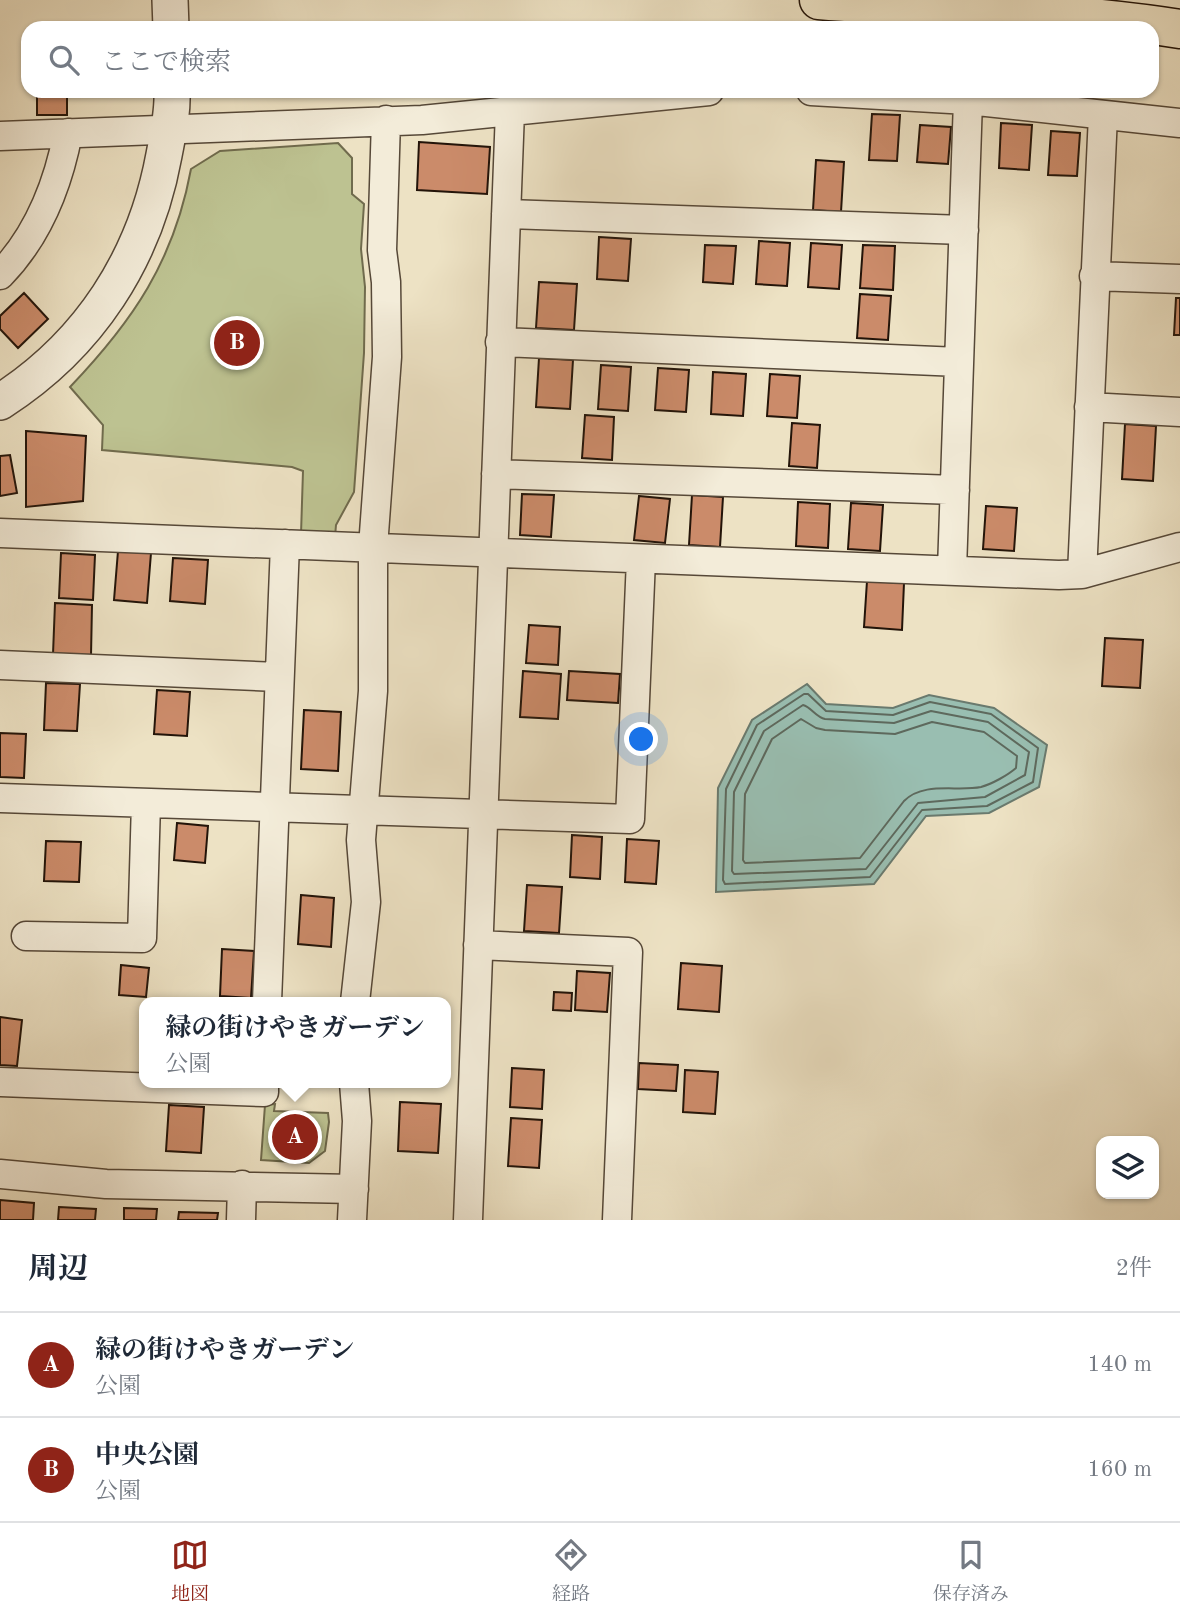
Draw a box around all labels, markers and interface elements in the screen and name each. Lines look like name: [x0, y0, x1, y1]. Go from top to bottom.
search box: [21, 21, 1159, 98]
icon: search: [45, 41, 83, 79]
text: ここで検索: [101, 50, 231, 76]
pin: B: [214, 317, 260, 369]
your location: [624, 722, 658, 756]
popup: [139, 997, 451, 1088]
text: 緑の街けやきガーデン: [165, 1016, 425, 1042]
text: 公園: [165, 1053, 211, 1076]
pin: A: [272, 1111, 318, 1163]
map controls: [1096, 1136, 1159, 1199]
button: layers: [1096, 1136, 1159, 1199]
text: 周辺: [28, 1255, 88, 1285]
text: 2件: [1116, 1257, 1152, 1280]
text: 緑の街けやきガーデン: [95, 1338, 354, 1364]
text: A: [42, 1353, 60, 1376]
text: 140 m: [1087, 1353, 1152, 1376]
text: 公園: [95, 1375, 141, 1398]
text: 中央公園: [95, 1443, 199, 1469]
text: B: [43, 1458, 59, 1481]
text: 160 m: [1087, 1458, 1152, 1481]
text: 公園: [95, 1480, 141, 1503]
tab: 地図: [171, 1536, 209, 1607]
tab: 経路: [552, 1536, 590, 1607]
tab: 保存済み: [933, 1536, 1009, 1607]

